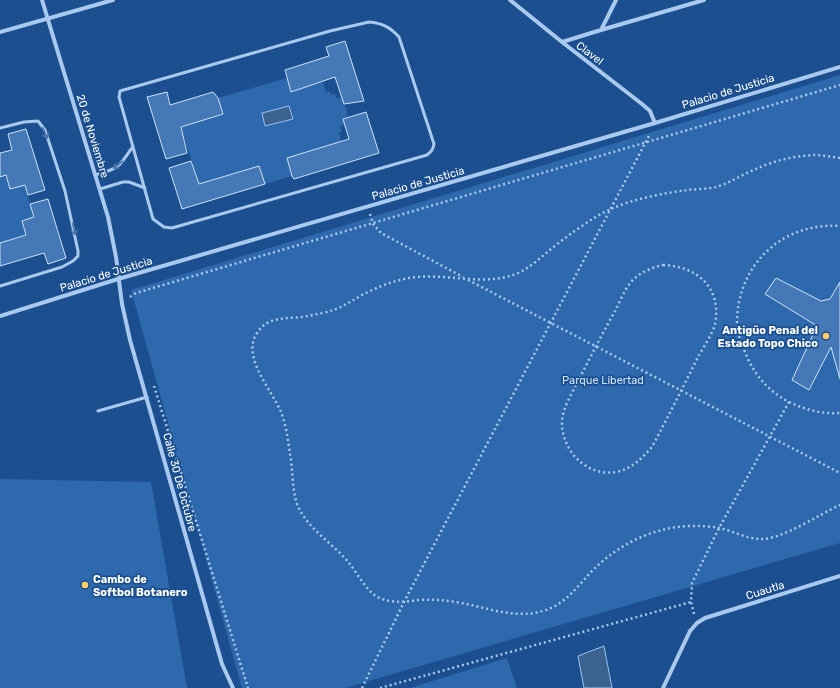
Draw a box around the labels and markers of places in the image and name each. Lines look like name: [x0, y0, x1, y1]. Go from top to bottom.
place label: Antigüo Penal del Estado Topo Chico: [718, 324, 818, 350]
marker: Antigüo Penal del Estado Topo Chico: [821, 331, 831, 341]
place label: Cambo de Softbol Botanero: [93, 573, 188, 599]
marker: Cambo de Softbol Botanero: [80, 580, 90, 590]

